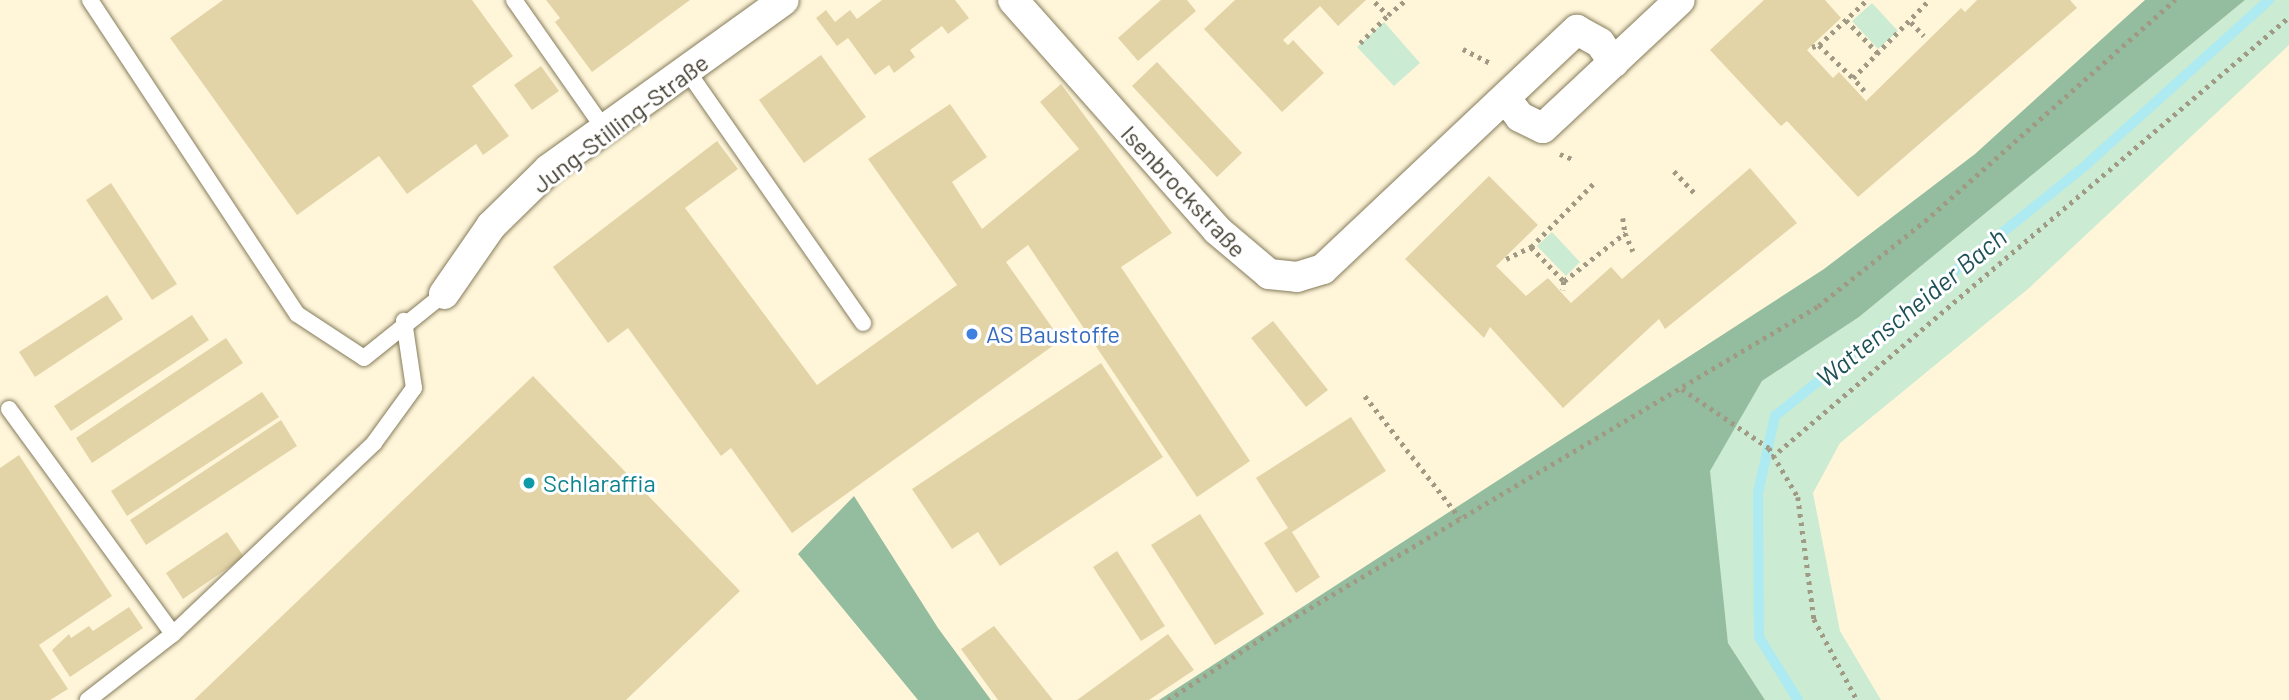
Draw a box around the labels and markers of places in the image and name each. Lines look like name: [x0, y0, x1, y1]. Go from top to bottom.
place label: AS Baustoffe: [986, 320, 1120, 348]
marker: AS Baustoffe: [964, 326, 980, 342]
place label: Schlaraffia: [543, 469, 656, 497]
marker: Schlaraffia: [521, 475, 537, 491]

